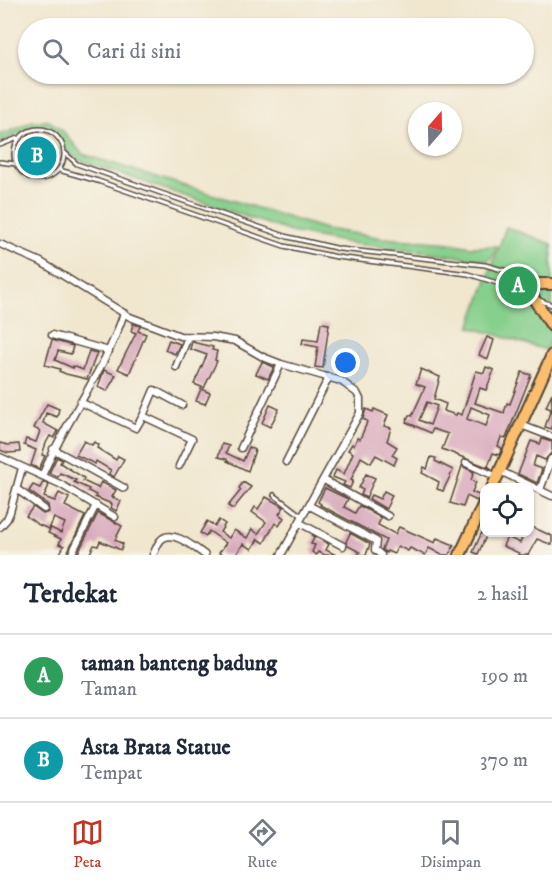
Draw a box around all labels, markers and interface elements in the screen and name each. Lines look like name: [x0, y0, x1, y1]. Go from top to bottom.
search box: [18, 18, 534, 84]
icon: search: [39, 35, 72, 68]
text: Cari di sini: [87, 38, 181, 65]
north arrow: [408, 102, 462, 156]
pin: B: [18, 134, 57, 178]
pin: A: [498, 264, 538, 308]
your location: [331, 348, 360, 377]
map controls: [480, 483, 534, 537]
button: locate: [480, 483, 534, 537]
text: Terdekat: [24, 578, 117, 611]
text: 2 hasil: [477, 582, 528, 607]
text: taman banteng badung: [81, 650, 277, 677]
text: A: [37, 664, 50, 689]
text: 190 m: [481, 664, 528, 689]
text: Taman: [81, 677, 137, 702]
text: Asta Brata Statue: [81, 734, 231, 761]
text: B: [37, 748, 50, 773]
text: 370 m: [480, 748, 528, 773]
text: Tempat: [81, 761, 142, 786]
tab: Peta: [71, 816, 104, 872]
tab: Rute: [246, 816, 279, 872]
tab: Disimpan: [420, 816, 481, 872]

